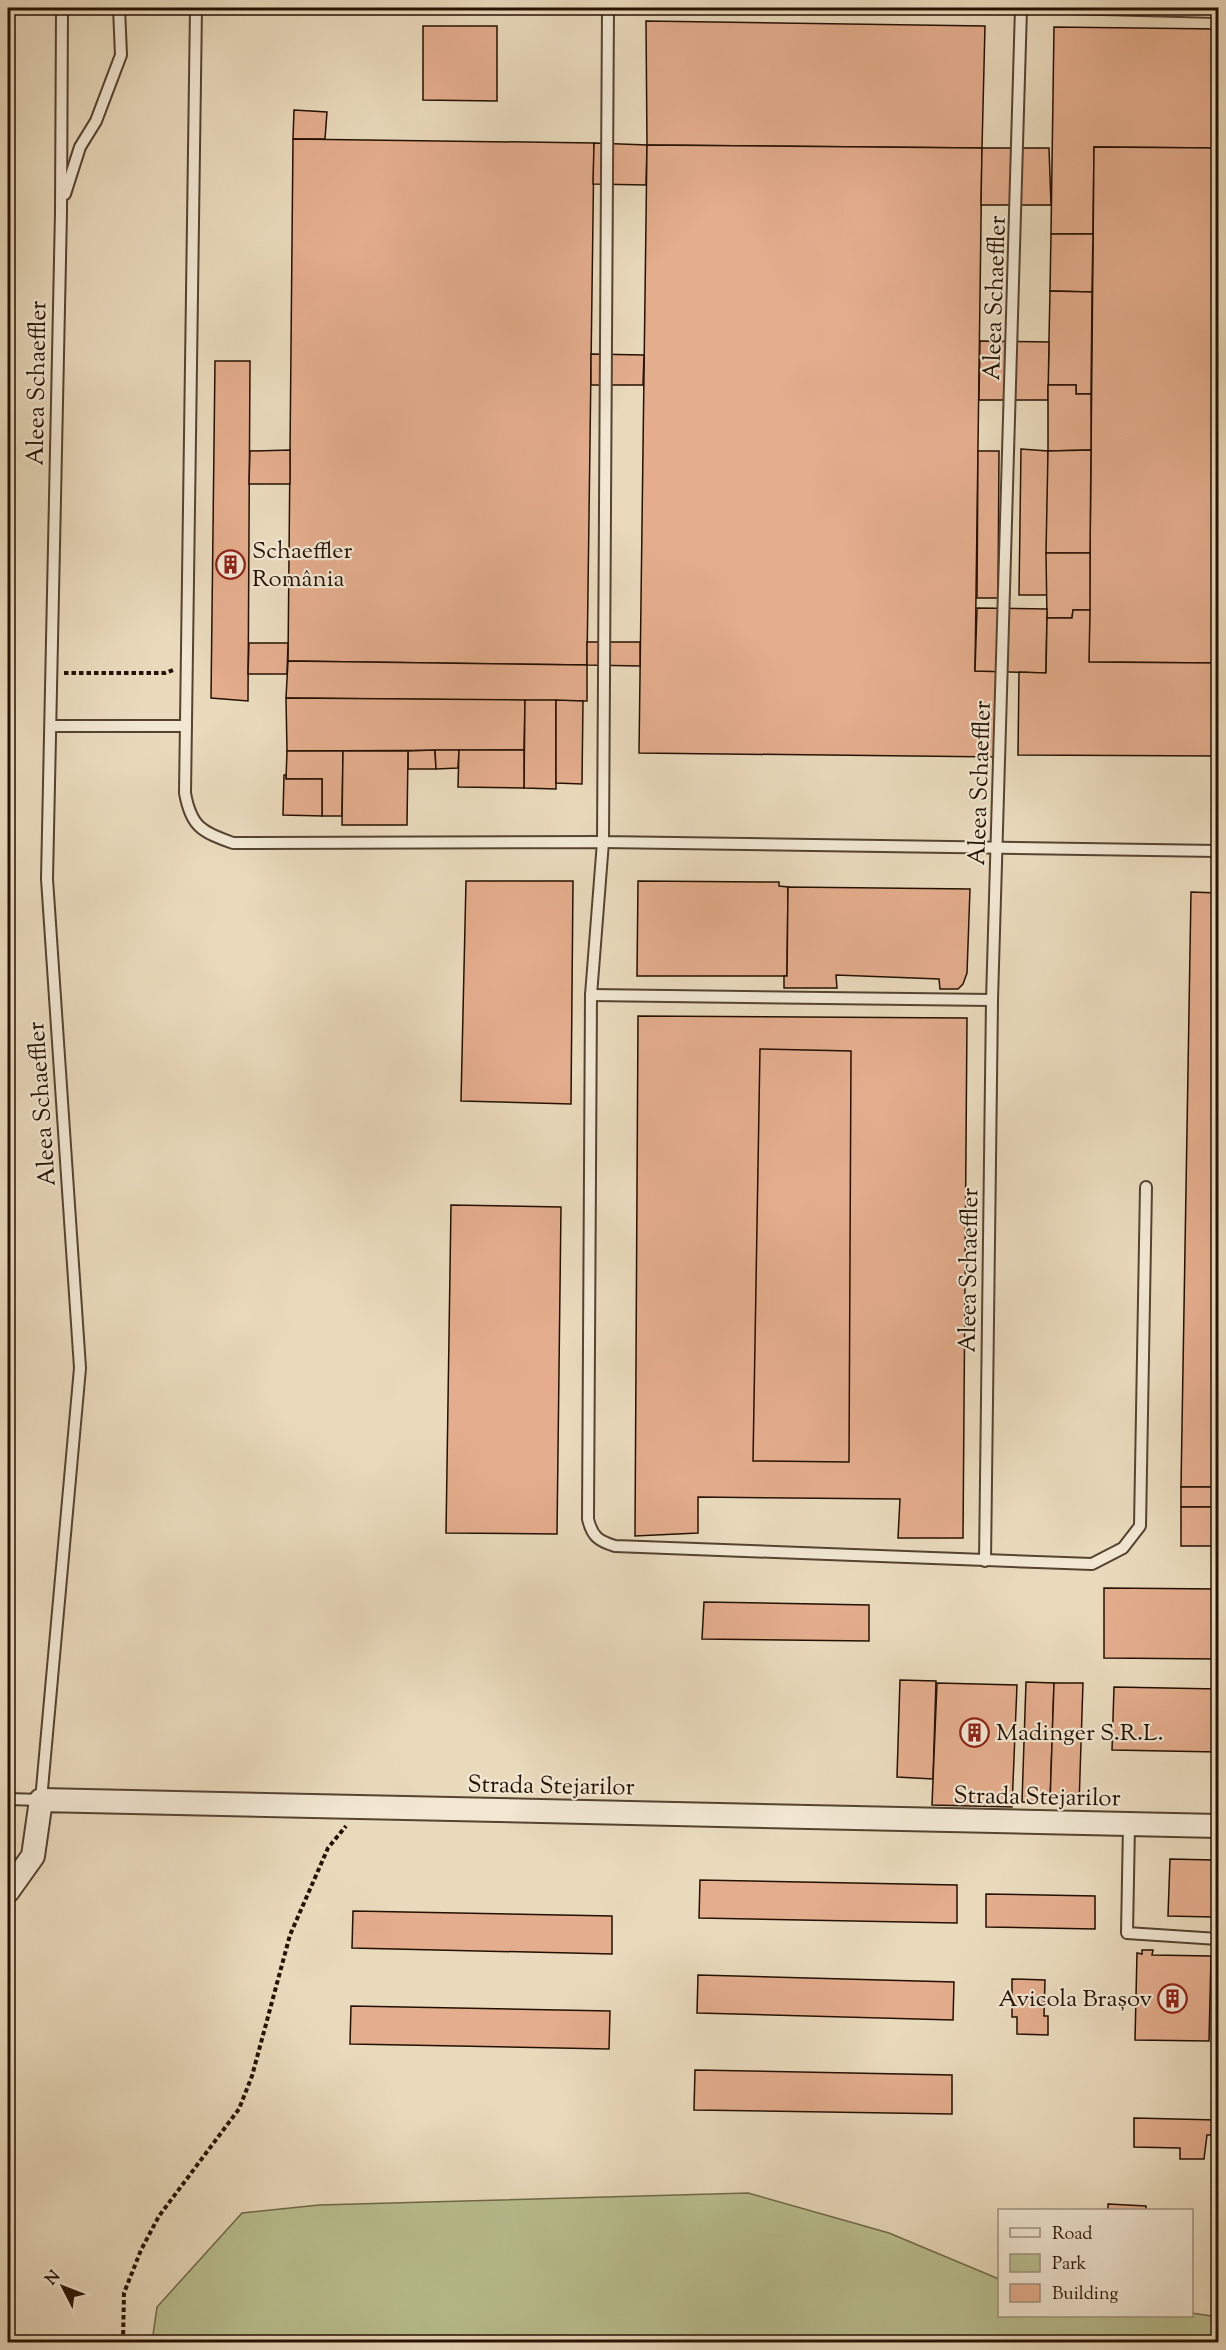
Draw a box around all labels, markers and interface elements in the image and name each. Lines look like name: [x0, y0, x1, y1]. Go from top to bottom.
street label: Aleea Schaeffler: [976, 215, 1016, 381]
street label: Aleea Schaeffler: [20, 300, 56, 466]
place label: Schaeffler România: [252, 535, 353, 597]
building icon: Schaeffler România: [215, 548, 247, 580]
street label: Aleea Schaeffler: [961, 700, 1001, 866]
street label: Aleea Schaeffler: [20, 1020, 66, 1187]
street label: Aleea Schaeffler: [952, 1187, 988, 1353]
building icon: Madinger S.R.L.: [959, 1716, 991, 1748]
place label: Madinger S.R.L.: [996, 1717, 1164, 1751]
street label: Strada Stejarilor: [467, 1769, 635, 1805]
street label: Strada Stejarilor: [953, 1780, 1121, 1816]
building icon: Avicola Brașov: [1157, 1982, 1189, 2014]
place label: Avicola Brașov: [998, 1983, 1152, 2017]
legend: [998, 2209, 1193, 2317]
text: Road: [1052, 2222, 1092, 2248]
text: Park: [1052, 2252, 1087, 2278]
north arrow: [33, 2257, 93, 2317]
text: N: [41, 2266, 67, 2291]
text: Building: [1052, 2282, 1118, 2308]

